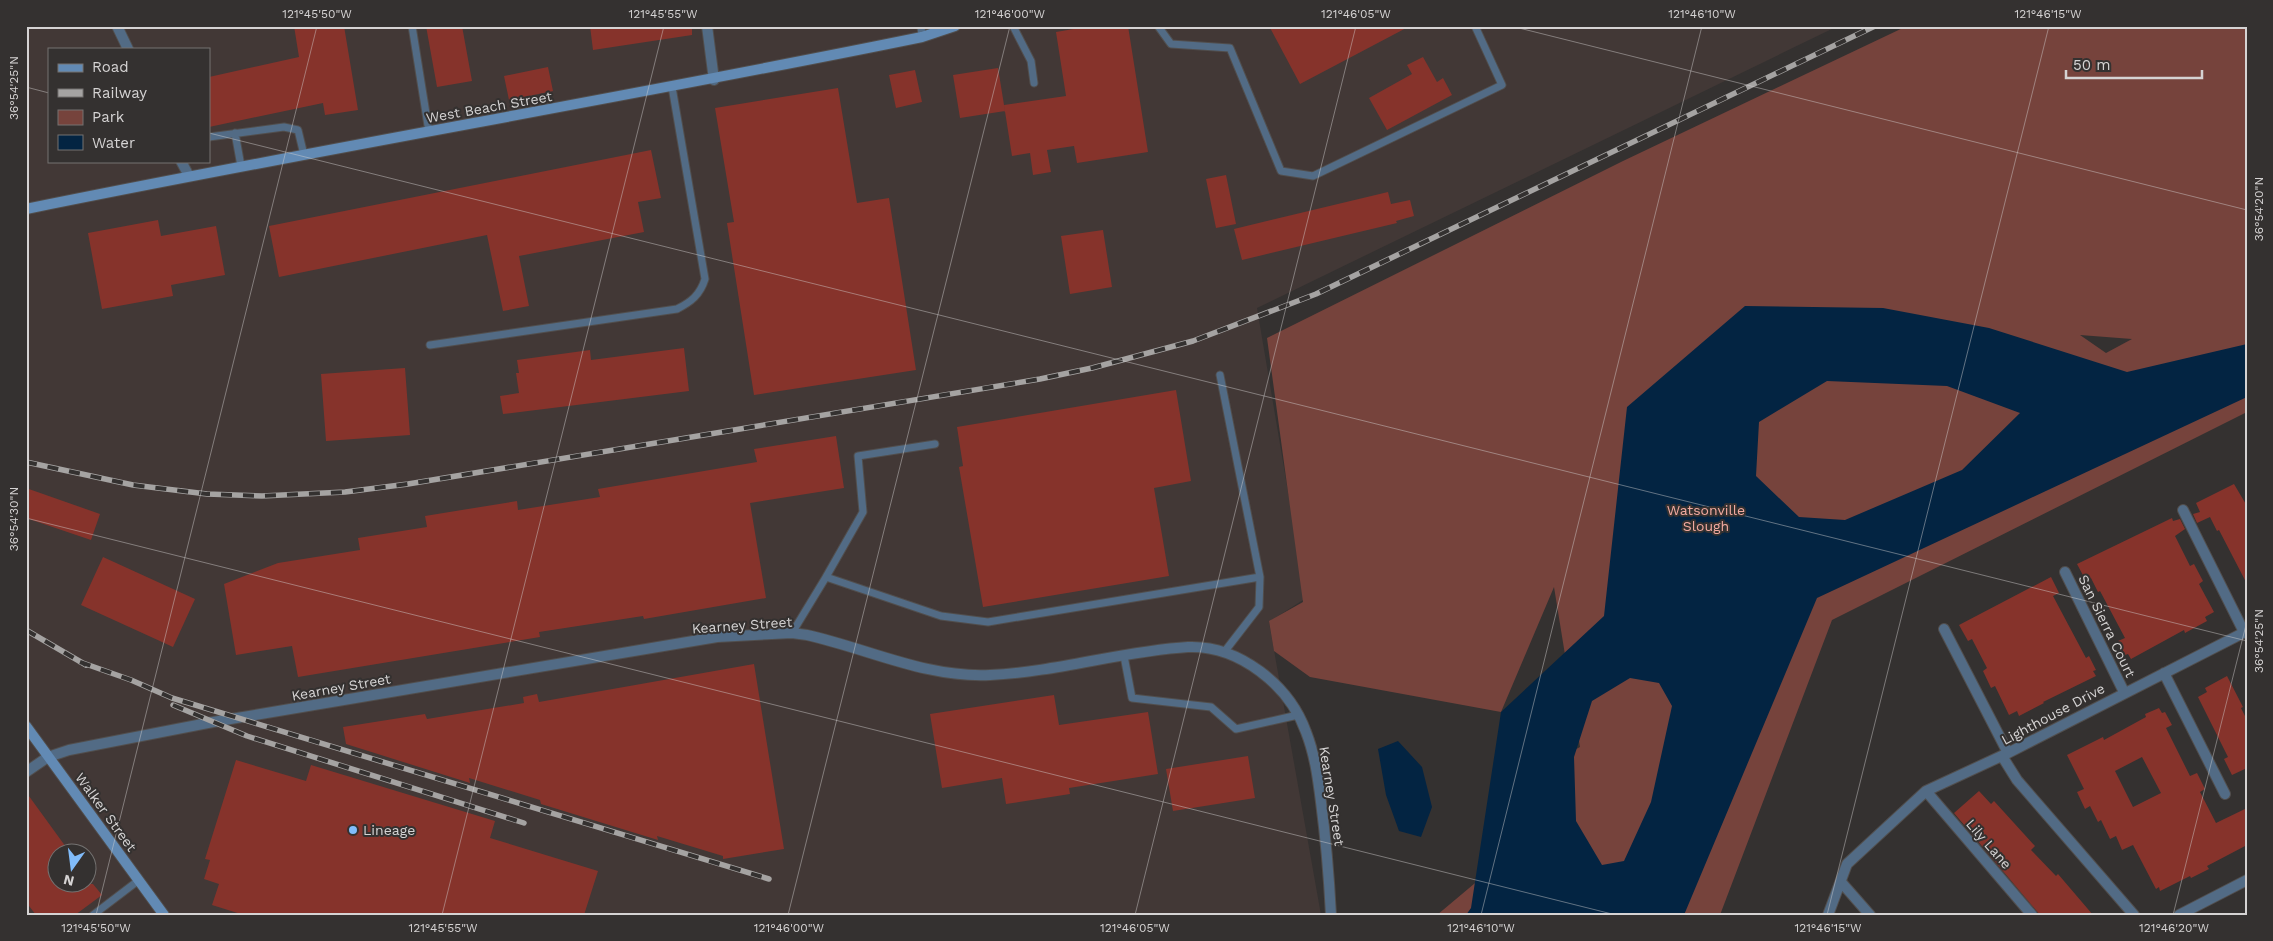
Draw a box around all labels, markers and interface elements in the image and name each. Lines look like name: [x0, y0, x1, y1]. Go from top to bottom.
text: 121°45'50"W: [282, 7, 352, 21]
text: 121°45'55"W: [628, 7, 698, 21]
text: 121°46'00"W: [975, 7, 1046, 21]
text: 121°46'05"W: [1321, 7, 1391, 21]
text: 121°46'10"W: [1668, 7, 1736, 21]
text: 121°46'15"W: [2014, 7, 2082, 21]
legend: [48, 48, 210, 162]
scale bar: [2066, 48, 2202, 80]
text: 36°54'25"N: [7, 56, 21, 120]
text: 50 m: [2073, 56, 2110, 74]
text: Road: [92, 58, 129, 76]
text: Railway: [92, 84, 147, 102]
street label: West Beach Street: [425, 88, 553, 126]
text: Park: [92, 108, 125, 126]
text: Water: [92, 134, 135, 152]
text: 36°54'20"N: [2252, 177, 2266, 241]
text: 36°54'30"N: [7, 487, 21, 551]
park label: Watsonville Slough: [1667, 502, 1745, 534]
street label: San Sierra Court: [2075, 572, 2139, 680]
text: 36°54'25"N: [2252, 609, 2266, 673]
street label: Kearney Street: [691, 614, 793, 636]
street label: Kearney Street: [290, 670, 392, 704]
street label: Lighthouse Drive: [1999, 680, 2107, 748]
street label: Kearney Street: [1316, 745, 1348, 847]
street label: Walker Street: [72, 770, 140, 854]
street label: Lily Lane: [1963, 816, 2015, 872]
place label: Lineage: [363, 822, 415, 838]
marker: Lineage: [347, 824, 359, 836]
north arrow: [48, 844, 98, 894]
text: N: [62, 872, 76, 890]
text: 121°45'50"W: [61, 921, 131, 935]
text: 121°45'55"W: [408, 921, 478, 935]
text: 121°46'00"W: [754, 921, 825, 935]
text: 121°46'05"W: [1100, 921, 1170, 935]
text: 121°46'10"W: [1447, 921, 1515, 935]
text: 121°46'15"W: [1794, 921, 1862, 935]
text: 121°46'20"W: [2139, 921, 2209, 935]

